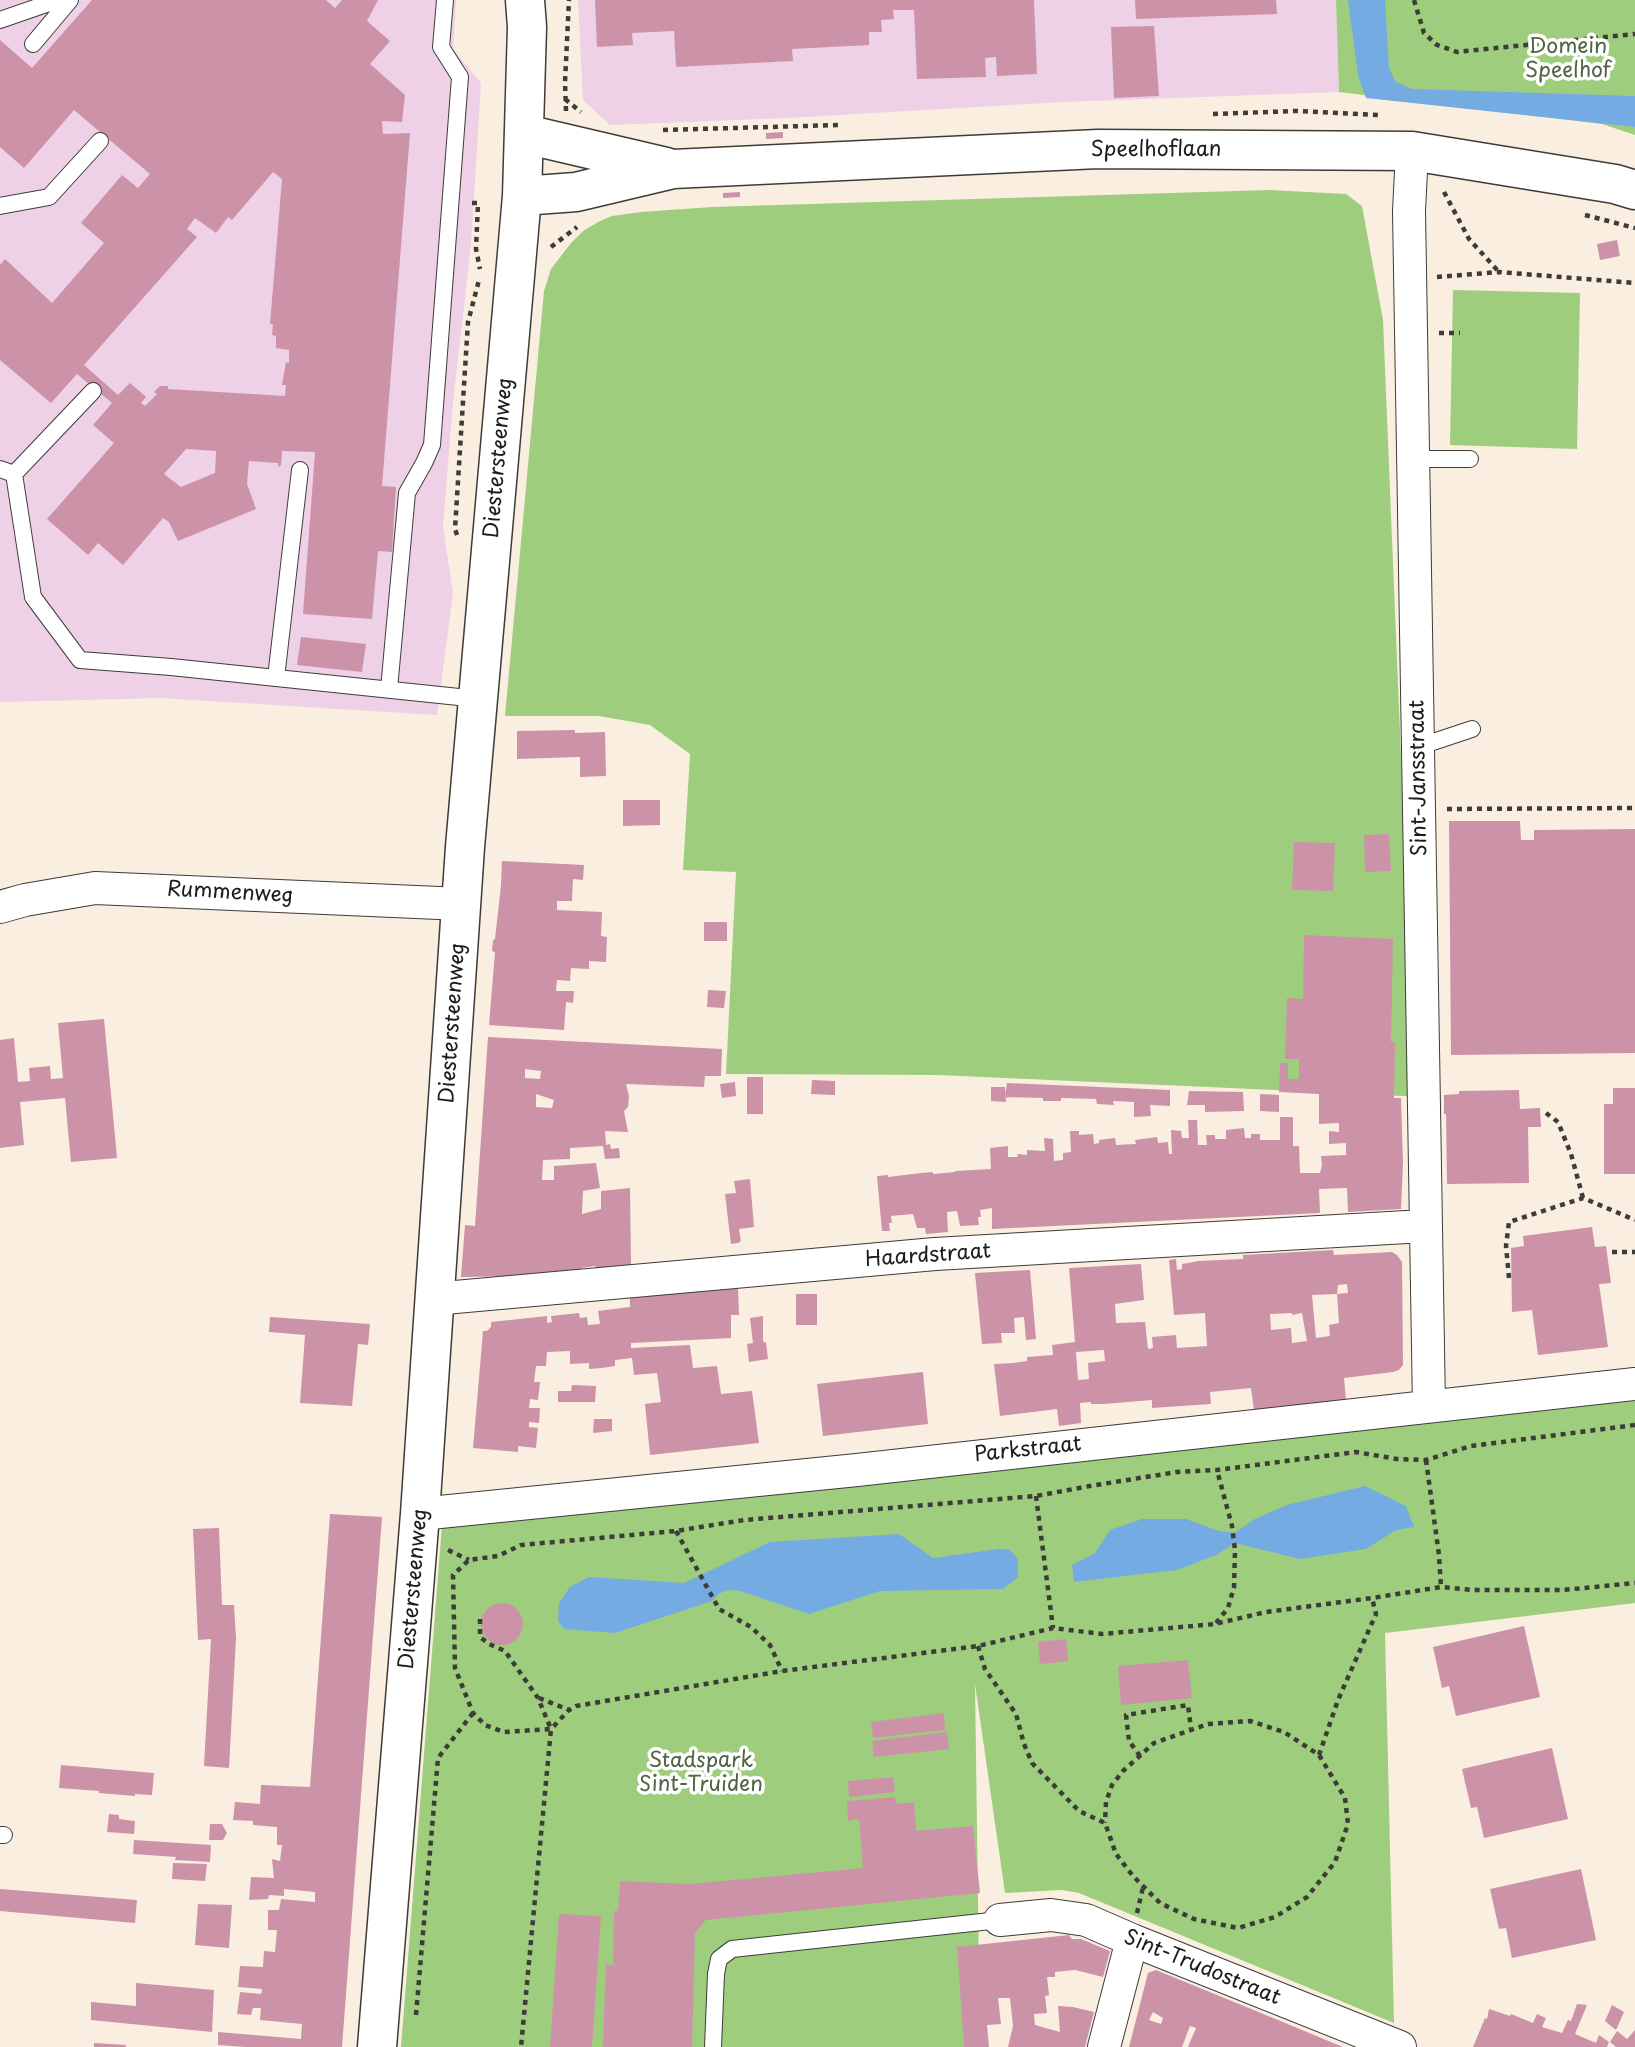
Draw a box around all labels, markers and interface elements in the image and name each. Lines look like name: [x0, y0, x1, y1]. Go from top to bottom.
park label: Domein Speelhof: [1525, 34, 1611, 84]
street label: Speelhoflaan: [1091, 137, 1221, 163]
street label: Diestersteenweg: [479, 377, 519, 539]
street label: Sint-Jansstraat: [1405, 699, 1433, 857]
street label: Rummenweg: [166, 877, 294, 909]
street label: Diestersteenweg: [435, 942, 471, 1104]
street label: Haardstraat: [864, 1239, 992, 1273]
street label: Parkstraat: [973, 1432, 1083, 1468]
street label: Diestersteenweg: [394, 1508, 434, 1670]
park label: Stadspark Sint-Truiden: [639, 1748, 763, 1798]
street label: Sint-Trudostraat: [1120, 1925, 1284, 2011]

